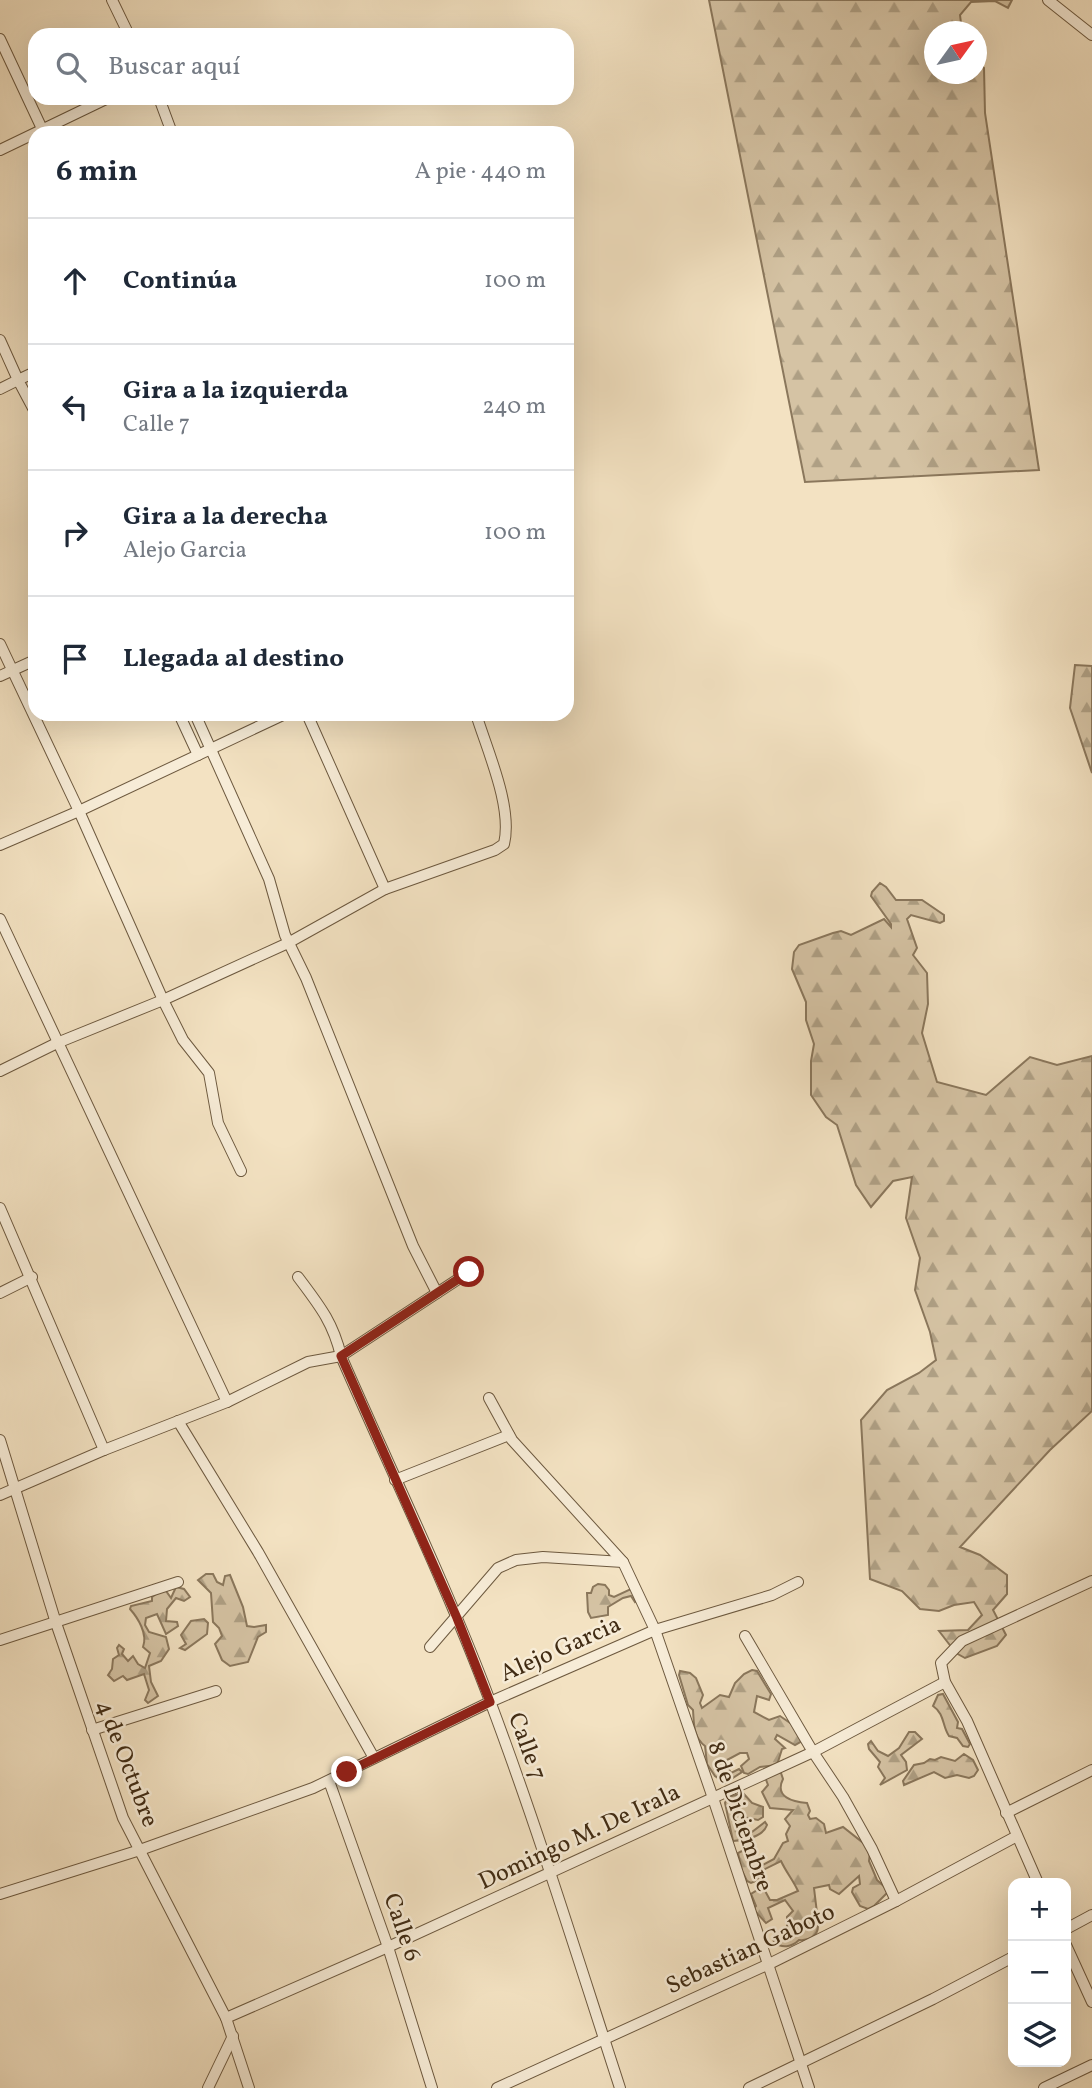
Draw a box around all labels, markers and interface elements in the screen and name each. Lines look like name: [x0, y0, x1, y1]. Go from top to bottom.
north arrow: [924, 21, 987, 84]
search box: [28, 28, 574, 105]
icon: search: [52, 48, 90, 86]
text: Buscar aquí: [108, 49, 240, 85]
text: 6 min: [56, 151, 138, 193]
text: A pie · 440 m: [415, 156, 546, 188]
icon: ahead: [56, 262, 94, 300]
text: Continúa: [123, 263, 237, 299]
text: 100 m: [484, 265, 546, 297]
text: Gira a la izquierda: [123, 373, 348, 409]
icon: left: [56, 388, 94, 426]
text: 240 m: [482, 391, 546, 423]
text: Calle 7: [123, 409, 190, 441]
text: Gira a la derecha: [123, 499, 328, 535]
icon: right: [56, 514, 94, 552]
text: 100 m: [484, 517, 546, 549]
text: Alejo Garcia: [123, 535, 247, 567]
icon: arrive: [56, 640, 94, 678]
text: Llegada al destino: [123, 641, 344, 677]
route start: [453, 1256, 484, 1287]
street label: Alejo Garcia: [495, 1608, 627, 1692]
street label: 4 de Octubre: [86, 1695, 166, 1832]
street label: Calle 7: [498, 1708, 554, 1785]
street label: 8 de Diciembre: [698, 1737, 781, 1896]
route end: [331, 1756, 362, 1787]
street label: Domingo M. De Irala: [473, 1776, 686, 1900]
map controls: [1008, 1878, 1071, 2067]
button: +: [1008, 1878, 1071, 1941]
street label: Calle 6: [374, 1889, 429, 1966]
street label: Sebastian Gaboto: [661, 1896, 841, 2004]
button: −: [1008, 1941, 1071, 2004]
button: layers: [1008, 2004, 1071, 2067]

